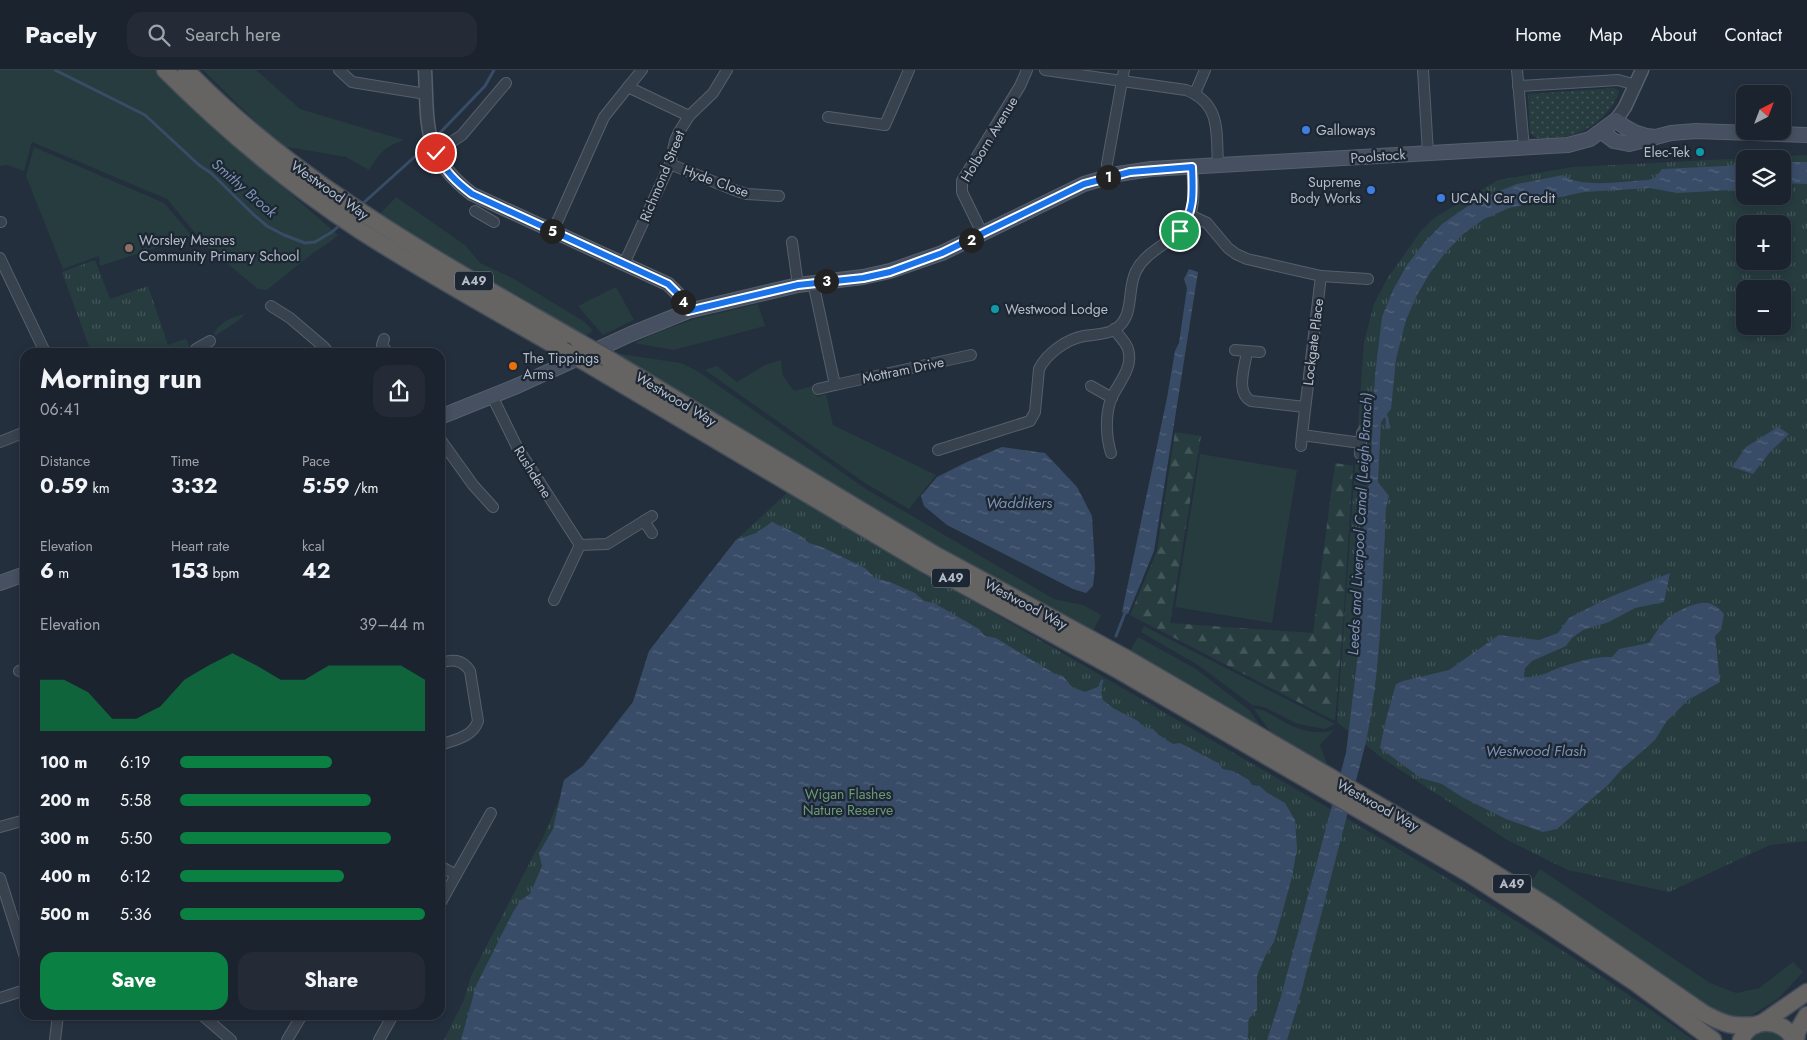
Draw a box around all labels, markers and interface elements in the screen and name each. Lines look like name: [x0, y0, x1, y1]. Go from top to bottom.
search box: [127, 12, 477, 57]
text: Pacely: [25, 17, 97, 52]
icon: search: [145, 21, 173, 49]
text: Search here: [185, 21, 281, 48]
text: Home: [1515, 22, 1561, 48]
text: Map: [1589, 22, 1623, 48]
text: About: [1651, 22, 1696, 48]
text: Contact: [1724, 22, 1782, 48]
north arrow: [1736, 85, 1791, 140]
map controls: [1736, 85, 1791, 335]
street label: Holborn Avenue: [956, 93, 1022, 185]
place label: Galloways: [1316, 120, 1376, 140]
marker: Galloways: [1300, 124, 1312, 136]
street label: Richmond Street: [635, 127, 690, 225]
pin: [415, 132, 457, 174]
icon: check: [422, 139, 450, 167]
place label: Elec-Tek: [1644, 142, 1691, 162]
street label: Poolstock: [1350, 144, 1407, 168]
marker: Elec-Tek: [1694, 146, 1706, 158]
button: layers: [1736, 150, 1791, 205]
water label: Smithy Brook: [206, 153, 282, 223]
street label: Westwood Way: [287, 156, 374, 225]
street label: Hyde Close: [680, 160, 752, 202]
pin: 1: [1096, 164, 1120, 190]
text: 1: [1105, 167, 1112, 187]
place label: Supreme Body Works: [1290, 172, 1361, 208]
marker: Supreme Body Works: [1365, 184, 1377, 196]
place label: UCAN Car Credit: [1451, 188, 1556, 208]
marker: UCAN Car Credit: [1435, 192, 1447, 204]
pin: [1159, 210, 1201, 252]
button: +: [1736, 215, 1791, 270]
icon: arrive: [1166, 217, 1194, 245]
pin: 5: [540, 218, 564, 244]
text: 5: [548, 221, 557, 241]
pin: 2: [958, 228, 984, 252]
place label: Worsley Mesnes Community Primary School: [139, 230, 299, 266]
text: 2: [967, 230, 976, 250]
marker: Worsley Mesnes Community Primary School: [123, 242, 135, 254]
pin: 3: [814, 268, 838, 294]
text: 3: [822, 271, 831, 291]
road number: A49: [455, 272, 493, 290]
button: −: [1736, 280, 1791, 335]
pin: 4: [670, 290, 696, 314]
text: 4: [679, 292, 688, 312]
street label: Lockgate Place: [1298, 297, 1328, 387]
place label: Westwood Lodge: [1005, 299, 1108, 319]
marker: Westwood Lodge: [989, 303, 1001, 315]
place label: The Tippings Arms: [523, 348, 599, 384]
street label: Mottram Drive: [860, 352, 946, 388]
text: Morning run: [40, 358, 202, 399]
marker: The Tippings Arms: [507, 360, 519, 372]
button: share: [373, 365, 425, 417]
street label: Westwood Way: [632, 367, 721, 431]
water label: Leeds and Liverpool Canal (Leigh Branch): [1342, 392, 1378, 656]
text: 06:41: [40, 398, 80, 421]
street label: Rushdene: [509, 442, 557, 502]
text: Distance: [40, 451, 90, 471]
text: Time: [171, 451, 199, 471]
text: Pace: [302, 451, 330, 471]
text: 0.59: [40, 471, 88, 501]
text: 3:32: [171, 471, 218, 501]
text: 5:59: [302, 471, 350, 501]
text: km: [88, 478, 110, 498]
text: /km: [350, 478, 378, 498]
water label: Waddikers: [986, 492, 1052, 514]
text: Elevation: [40, 536, 93, 556]
text: Heart rate: [171, 536, 229, 556]
text: kcal: [302, 536, 325, 556]
text: 6: [40, 556, 54, 586]
text: 153: [171, 556, 208, 586]
text: 42: [302, 556, 330, 586]
text: m: [54, 563, 69, 583]
text: bpm: [208, 563, 239, 583]
road number: A49: [932, 568, 970, 588]
street label: Westwood Way: [981, 574, 1072, 635]
text: Elevation: [40, 613, 100, 636]
text: 39–44 m: [359, 613, 425, 636]
water label: Westwood Flash: [1486, 740, 1586, 762]
text: 100 m: [40, 751, 87, 774]
text: 6:19: [120, 751, 150, 774]
street label: Westwood Way: [1333, 774, 1423, 836]
park label: Wigan Flashes Nature Reserve: [803, 784, 893, 820]
text: 200 m: [40, 789, 90, 812]
text: 5:58: [120, 789, 152, 812]
text: 300 m: [40, 827, 89, 850]
text: 5:50: [120, 827, 152, 850]
text: 400 m: [40, 865, 90, 888]
text: 6:12: [120, 865, 150, 888]
road number: A49: [1493, 874, 1531, 894]
text: 500 m: [40, 903, 89, 926]
text: 5:36: [120, 903, 152, 926]
button: Save: [40, 952, 228, 1010]
button: Share: [238, 952, 425, 1010]

